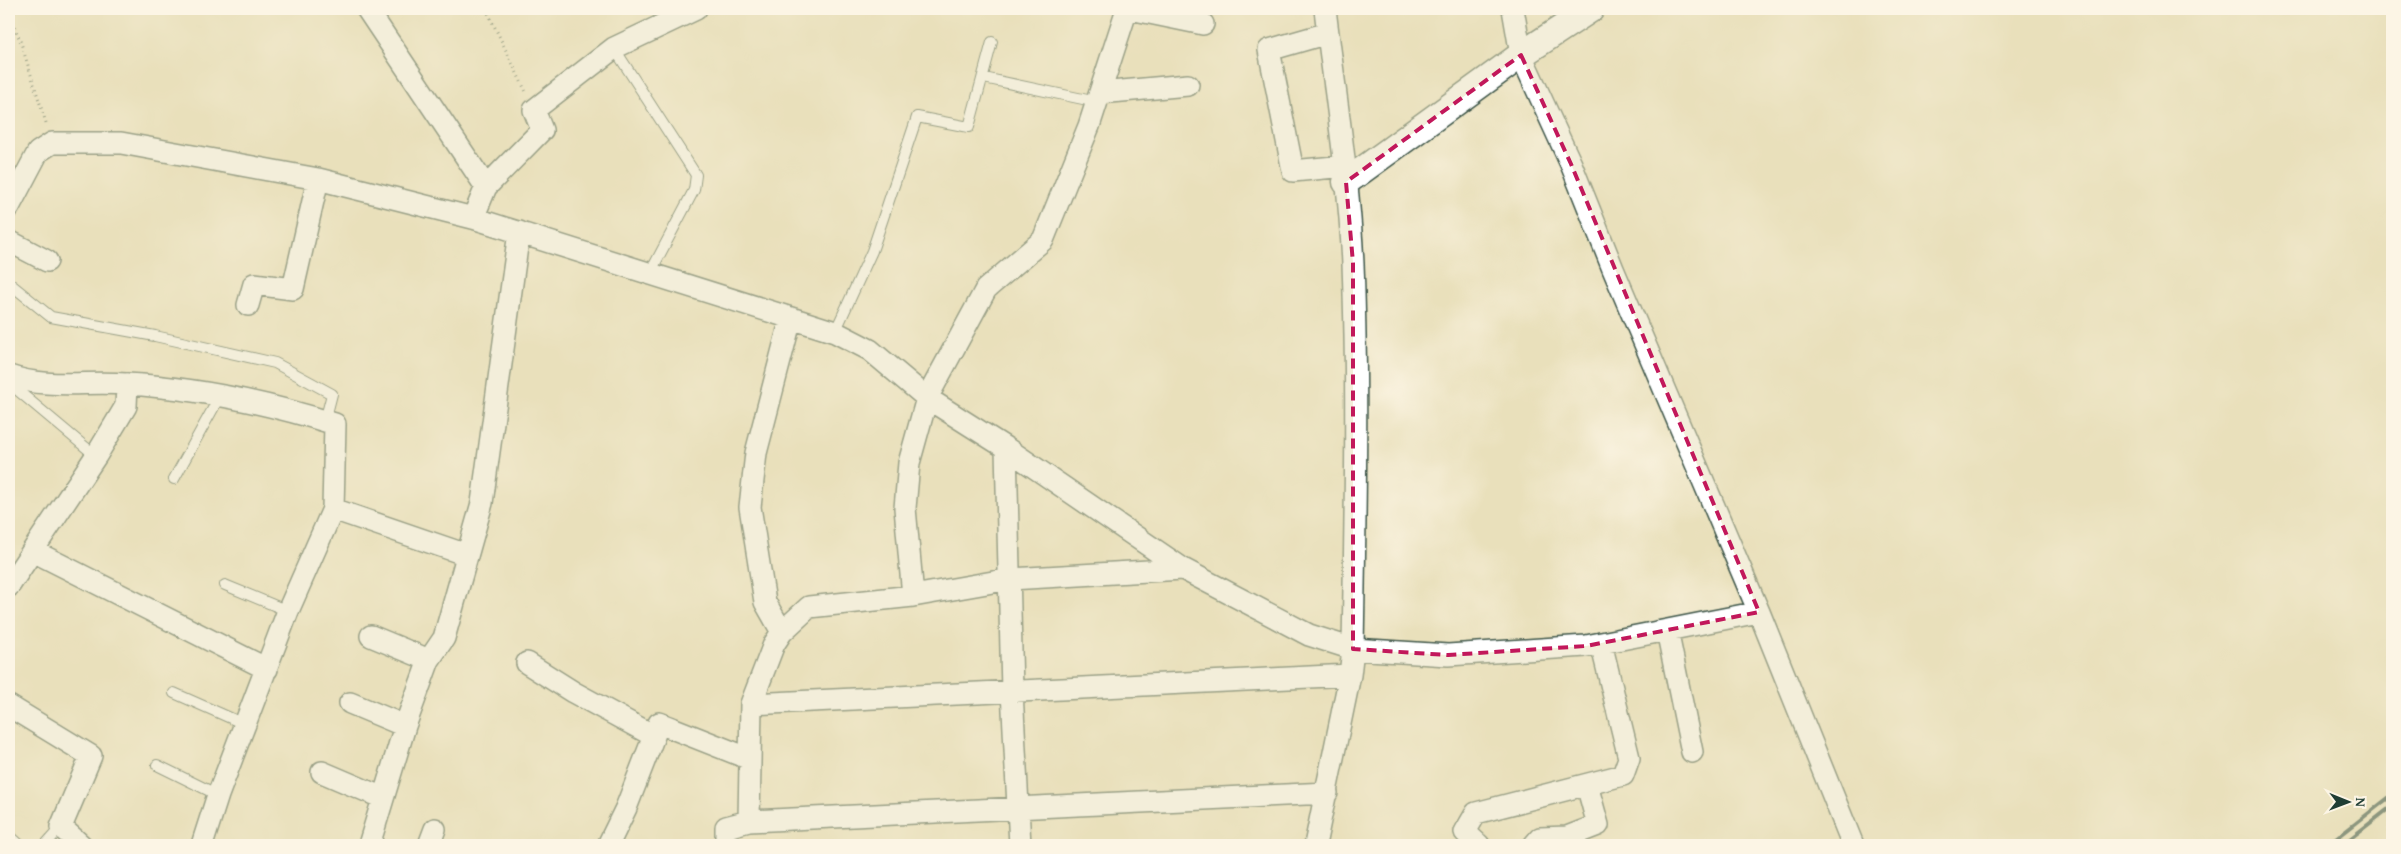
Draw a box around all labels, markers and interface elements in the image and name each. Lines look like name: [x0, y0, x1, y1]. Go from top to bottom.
north arrow: [2324, 776, 2374, 826]
text: N: [2351, 797, 2371, 808]

